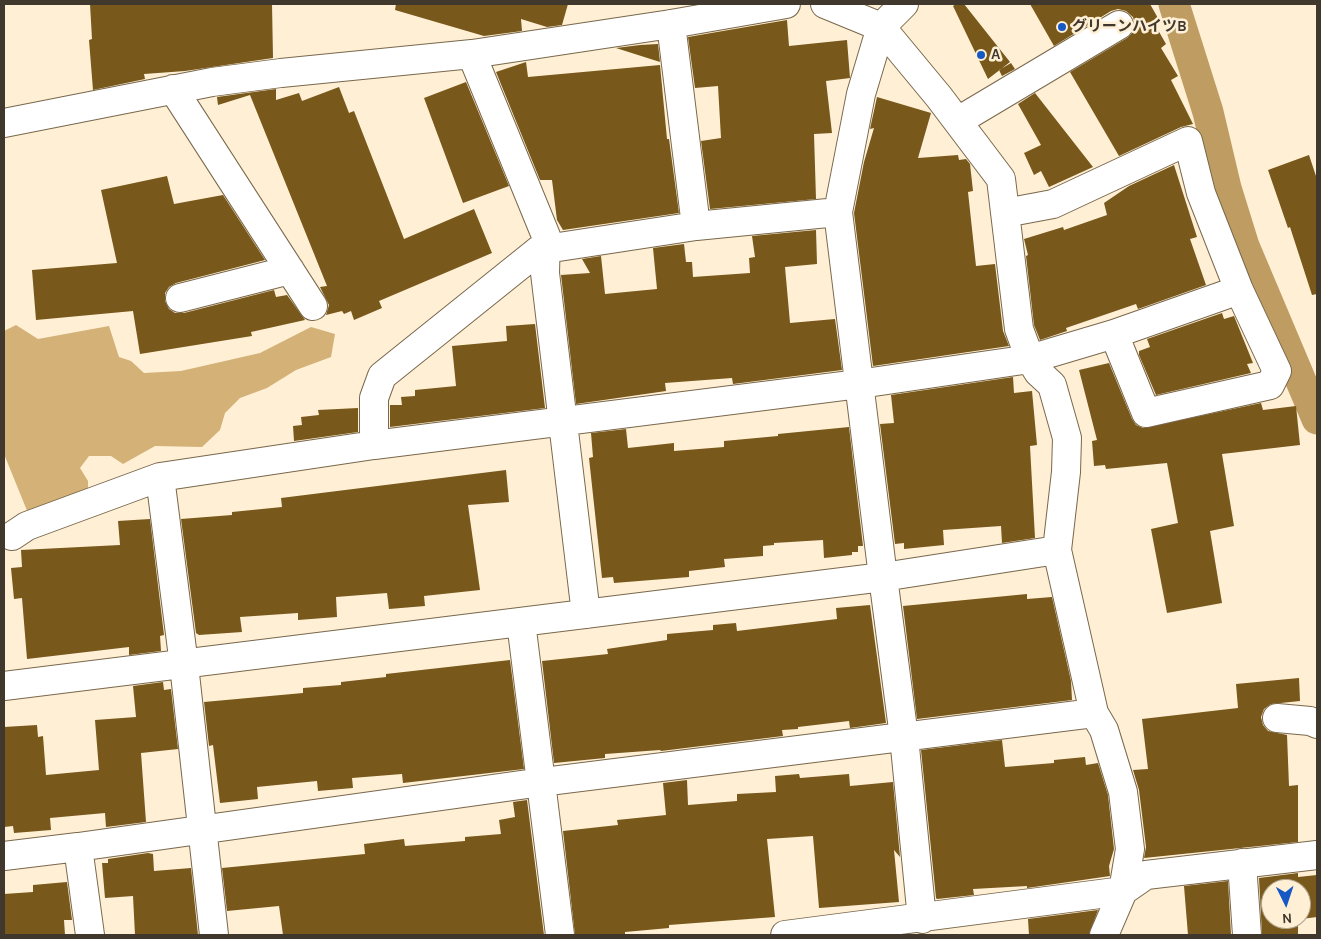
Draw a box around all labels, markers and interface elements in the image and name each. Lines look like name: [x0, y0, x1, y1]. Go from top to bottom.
place label: グリーンハイツB: [1072, 18, 1187, 36]
marker: グリーンハイツB: [1056, 21, 1068, 33]
place label: A: [991, 46, 1000, 64]
marker: A: [975, 49, 987, 61]
north arrow: [1261, 879, 1311, 929]
text: N: [1281, 910, 1293, 927]

